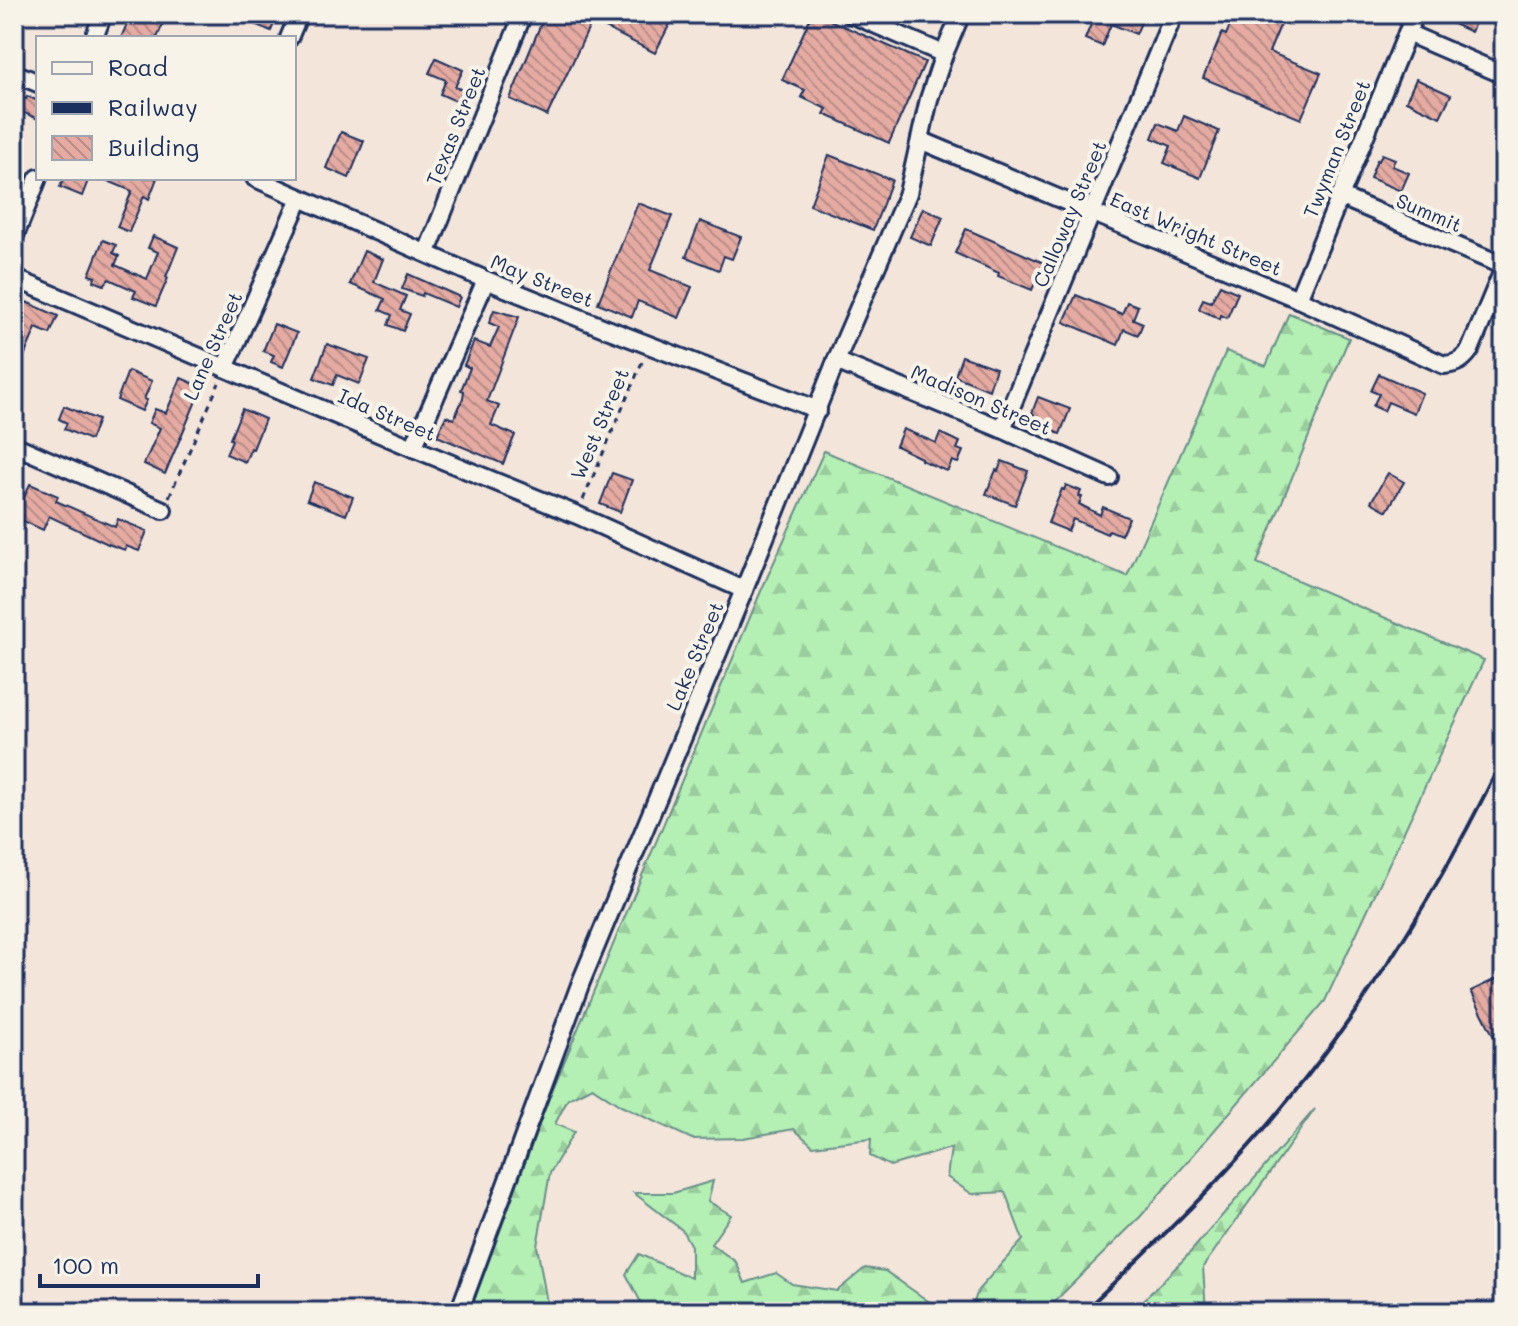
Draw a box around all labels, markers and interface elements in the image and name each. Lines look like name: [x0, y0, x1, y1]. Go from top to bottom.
legend: [36, 36, 296, 180]
text: Road: [108, 51, 168, 82]
street label: Texas Street: [419, 62, 491, 189]
street label: Twyman Street: [1297, 76, 1376, 221]
text: Railway: [108, 91, 198, 122]
text: Building: [108, 131, 199, 162]
street label: Calloway Street: [1026, 136, 1112, 291]
street label: East Wright Street: [1106, 185, 1286, 281]
street label: Summit: [1393, 187, 1466, 238]
street label: May Street: [487, 248, 598, 313]
street label: Lane Street: [177, 287, 248, 404]
street label: Madison Street: [907, 358, 1055, 440]
street label: West Street: [564, 364, 634, 483]
street label: Ida Street: [334, 382, 440, 446]
street label: Lake Street: [659, 597, 729, 714]
scale bar: [40, 1238, 258, 1288]
text: 100 m: [52, 1249, 119, 1280]

